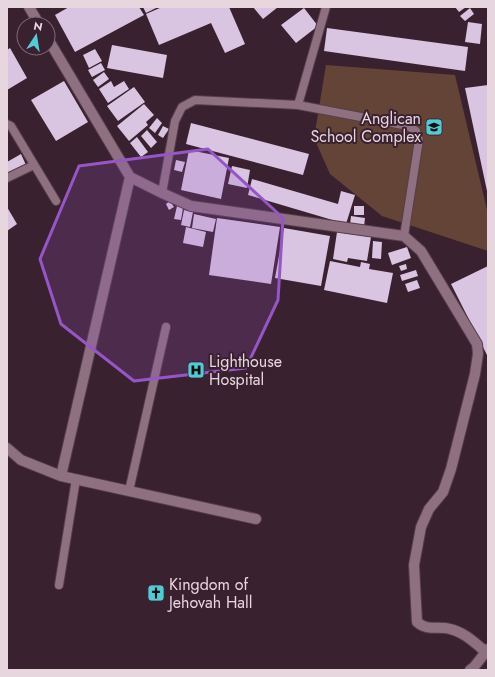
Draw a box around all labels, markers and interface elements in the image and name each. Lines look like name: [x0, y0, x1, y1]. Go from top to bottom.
north arrow: [16, 16, 56, 56]
text: N: [32, 17, 44, 35]
place label: Anglican School Complex: [311, 107, 421, 148]
school or university icon: Anglican School Complex: [424, 117, 444, 137]
place label: Lighthouse Hospital: [209, 350, 282, 391]
hospital icon: Lighthouse Hospital: [186, 360, 206, 380]
place label: Kingdom of Jehovah Hall: [167, 573, 252, 614]
church icon: Kingdom of Jehovah Hall: [146, 583, 166, 603]

